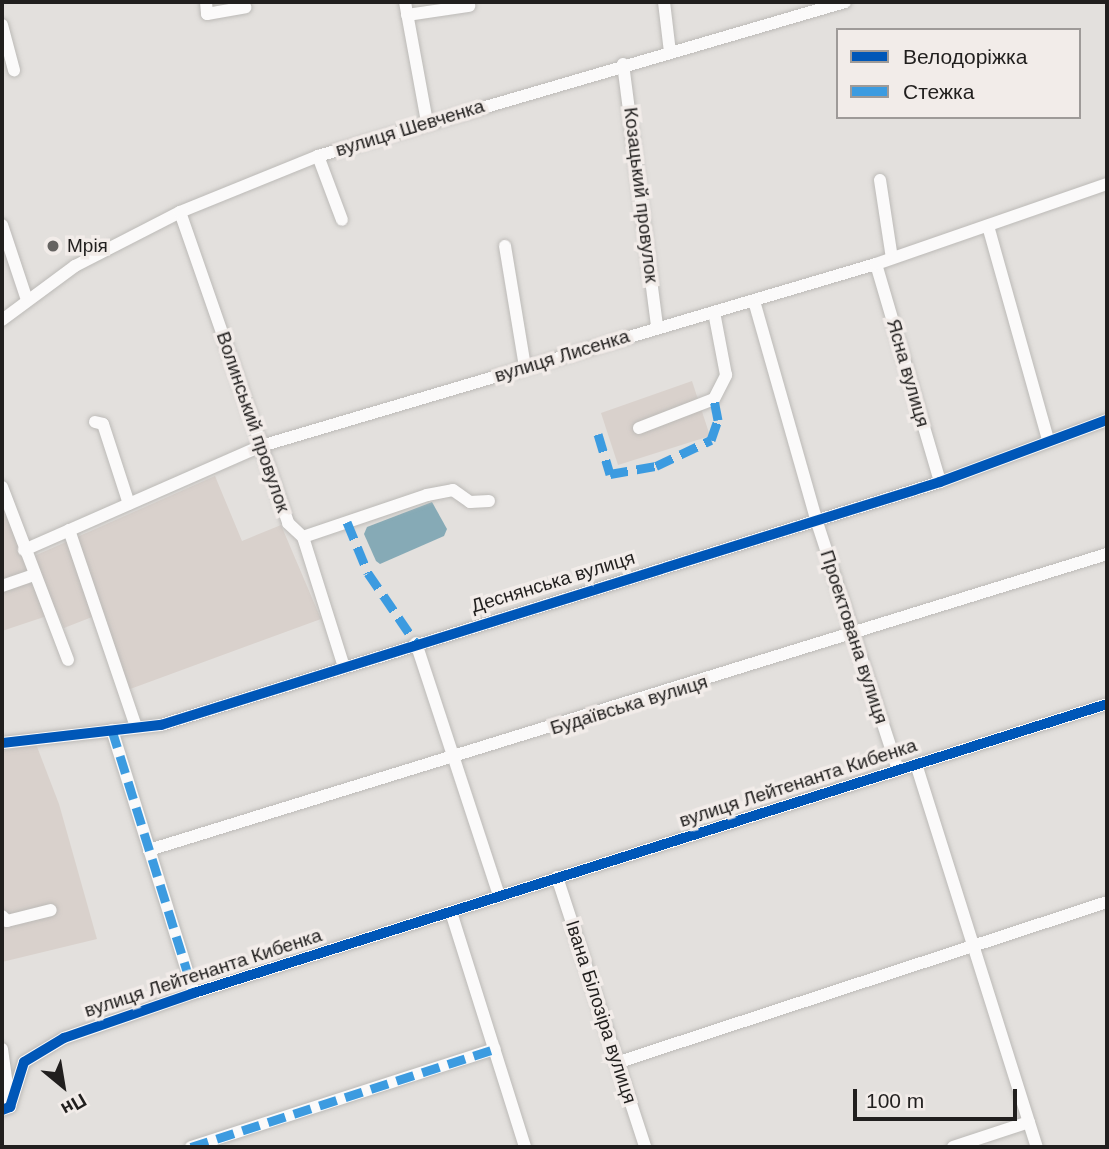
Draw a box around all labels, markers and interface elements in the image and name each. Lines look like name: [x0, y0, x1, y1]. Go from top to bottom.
legend: [836, 28, 1081, 119]
text: Велодоріжка: [903, 45, 1027, 68]
text: Стежка: [903, 80, 974, 103]
street label: вулиця Шевченка: [333, 95, 487, 161]
street label: Козацький провулок: [619, 106, 663, 284]
place label: Мрія: [67, 235, 108, 257]
marker: Мрія: [45, 238, 61, 254]
street label: Ясна вулиця: [882, 316, 934, 430]
street label: вулиця Лисенка: [492, 325, 632, 387]
street label: Волинський провулок: [211, 329, 295, 515]
street label: Деснянська вулиця: [468, 546, 638, 618]
street label: Проектована вулиця: [815, 547, 893, 727]
street label: Будаївська вулиця: [548, 670, 710, 740]
street label: вулиця Лейтенанта Кибенка: [676, 734, 920, 832]
street label: Івана Білозіра вулиця: [561, 917, 641, 1107]
street label: вулиця Лейтенанта Кибенка: [81, 924, 325, 1022]
north arrow: [28, 1051, 98, 1121]
scale bar: [857, 1076, 1021, 1120]
text: Пн: [58, 1089, 90, 1120]
text: 100 m: [866, 1089, 924, 1112]

